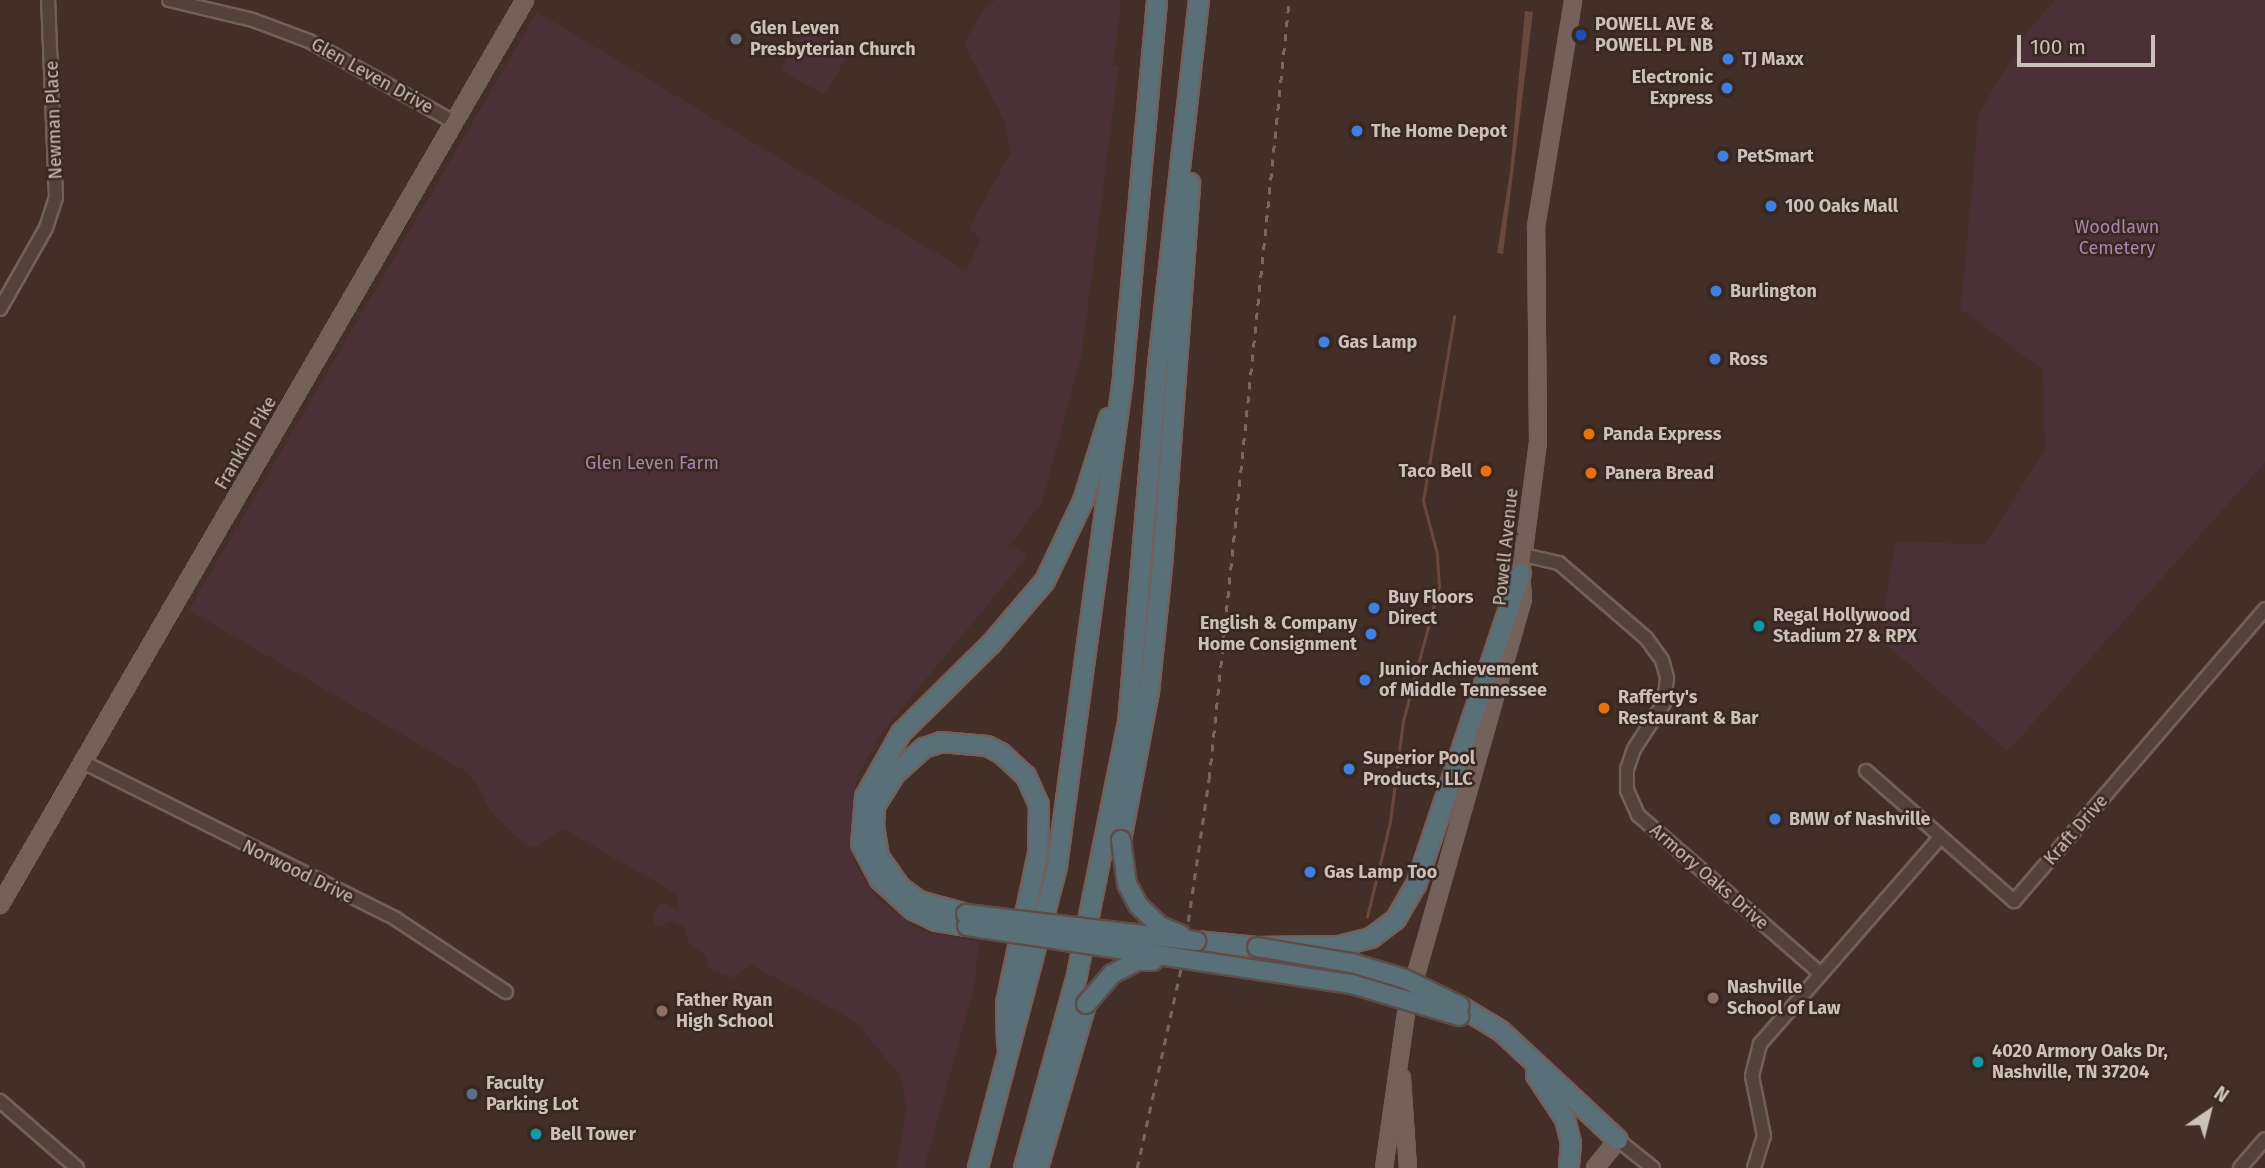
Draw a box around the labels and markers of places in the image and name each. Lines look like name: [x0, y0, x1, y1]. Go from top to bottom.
place label: POWELL AVE & POWELL PL NB: [1595, 14, 1714, 56]
place label: Glen Leven Presbyterian Church: [750, 18, 916, 60]
marker: POWELL AVE & POWELL PL NB: [1573, 27, 1589, 43]
marker: Glen Leven Presbyterian Church: [728, 31, 744, 47]
place label: TJ Maxx: [1742, 48, 1804, 70]
marker: TJ Maxx: [1720, 51, 1736, 67]
place label: Electronic Express: [1632, 67, 1713, 110]
marker: Electronic Express: [1719, 80, 1735, 96]
place label: The Home Depot: [1371, 120, 1507, 142]
marker: The Home Depot: [1349, 123, 1365, 139]
place label: PetSmart: [1737, 145, 1814, 167]
marker: PetSmart: [1715, 148, 1731, 164]
place label: 100 Oaks Mall: [1785, 195, 1898, 217]
marker: 100 Oaks Mall: [1763, 198, 1779, 214]
place label: Burlington: [1730, 280, 1817, 302]
marker: Burlington: [1708, 283, 1724, 299]
place label: Gas Lamp: [1338, 331, 1417, 353]
marker: Gas Lamp: [1316, 334, 1332, 350]
place label: Ross: [1729, 348, 1768, 370]
marker: Ross: [1707, 351, 1723, 367]
place label: Panda Express: [1603, 423, 1721, 445]
marker: Panda Express: [1581, 426, 1597, 442]
place label: Taco Bell: [1399, 460, 1472, 482]
place label: Panera Bread: [1605, 462, 1714, 484]
marker: Taco Bell: [1478, 463, 1494, 479]
marker: Panera Bread: [1583, 465, 1599, 481]
place label: Buy Floors Direct: [1388, 587, 1474, 630]
marker: Buy Floors Direct: [1366, 600, 1382, 616]
place label: Regal Hollywood Stadium 27 & RPX: [1773, 605, 1917, 648]
place label: English & Company Home Consignment: [1198, 613, 1357, 656]
marker: Regal Hollywood Stadium 27 & RPX: [1751, 618, 1767, 634]
marker: English & Company Home Consignment: [1363, 626, 1379, 642]
place label: Junior Achievement of Middle Tennessee: [1379, 659, 1547, 702]
marker: Junior Achievement of Middle Tennessee: [1357, 672, 1373, 688]
place label: Rafferty's Restaurant & Bar: [1618, 687, 1759, 730]
marker: Rafferty's Restaurant & Bar: [1596, 700, 1612, 716]
place label: Superior Pool Products, LLC: [1363, 748, 1475, 790]
marker: Superior Pool Products, LLC: [1341, 761, 1357, 777]
place label: BMW of Nashville: [1789, 808, 1930, 830]
marker: BMW of Nashville: [1767, 811, 1783, 827]
place label: Gas Lamp Too: [1324, 861, 1437, 883]
marker: Gas Lamp Too: [1302, 864, 1318, 880]
place label: Nashville School of Law: [1727, 977, 1840, 1020]
place label: Father Ryan High School: [676, 990, 773, 1032]
marker: Nashville School of Law: [1705, 990, 1721, 1006]
marker: Father Ryan High School: [654, 1003, 670, 1019]
place label: 4020 Armory Oaks Dr, Nashville, TN 37204: [1992, 1041, 2168, 1084]
marker: 4020 Armory Oaks Dr, Nashville, TN 37204: [1970, 1054, 1986, 1070]
place label: Faculty Parking Lot: [486, 1073, 579, 1116]
marker: Faculty Parking Lot: [464, 1086, 480, 1102]
place label: Bell Tower: [550, 1123, 636, 1145]
marker: Bell Tower: [528, 1126, 544, 1142]

